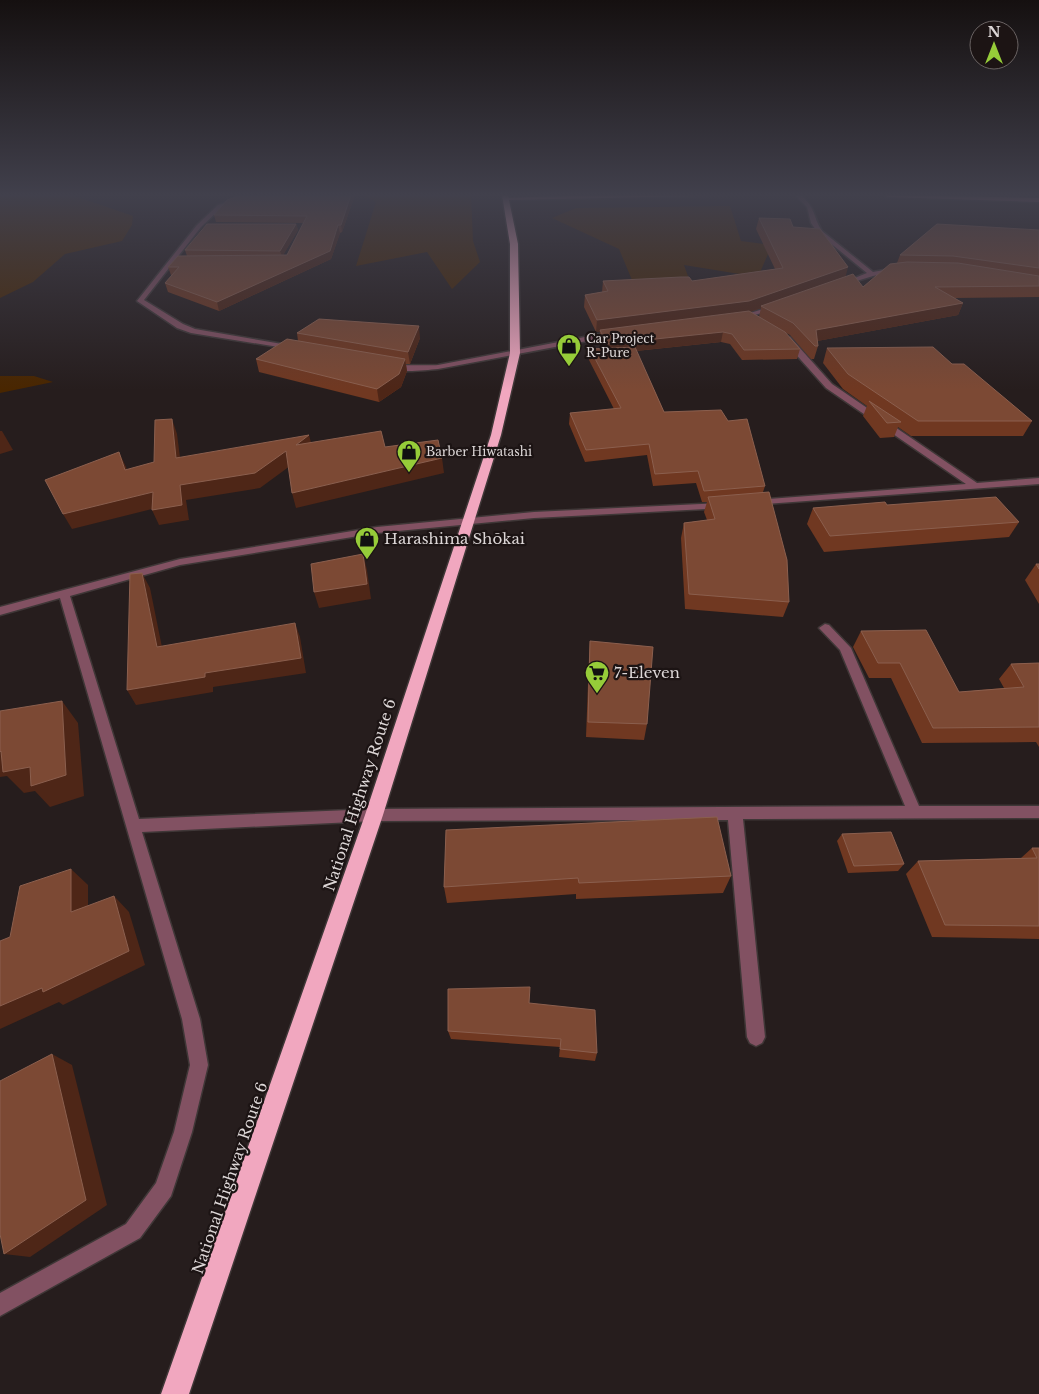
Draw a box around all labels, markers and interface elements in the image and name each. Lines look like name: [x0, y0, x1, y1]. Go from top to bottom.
north arrow: [969, 20, 1019, 70]
text: N: [987, 23, 1001, 41]
place label: Car Project R-Pure: [586, 331, 655, 360]
shop icon: Car Project R-Pure: [556, 333, 582, 367]
shop icon: Barber Hiwatashi: [396, 439, 422, 473]
place label: Barber Hiwatashi: [426, 444, 532, 459]
shop icon: Harashima Shōkai: [354, 526, 380, 560]
place label: Harashima Shōkai: [384, 529, 525, 548]
supermarket icon: 7-Eleven: [584, 660, 610, 694]
place label: 7-Eleven: [614, 663, 680, 682]
street label: National Highway Route 6: [319, 696, 400, 894]
street label: National Highway Route 6: [188, 1079, 271, 1276]

